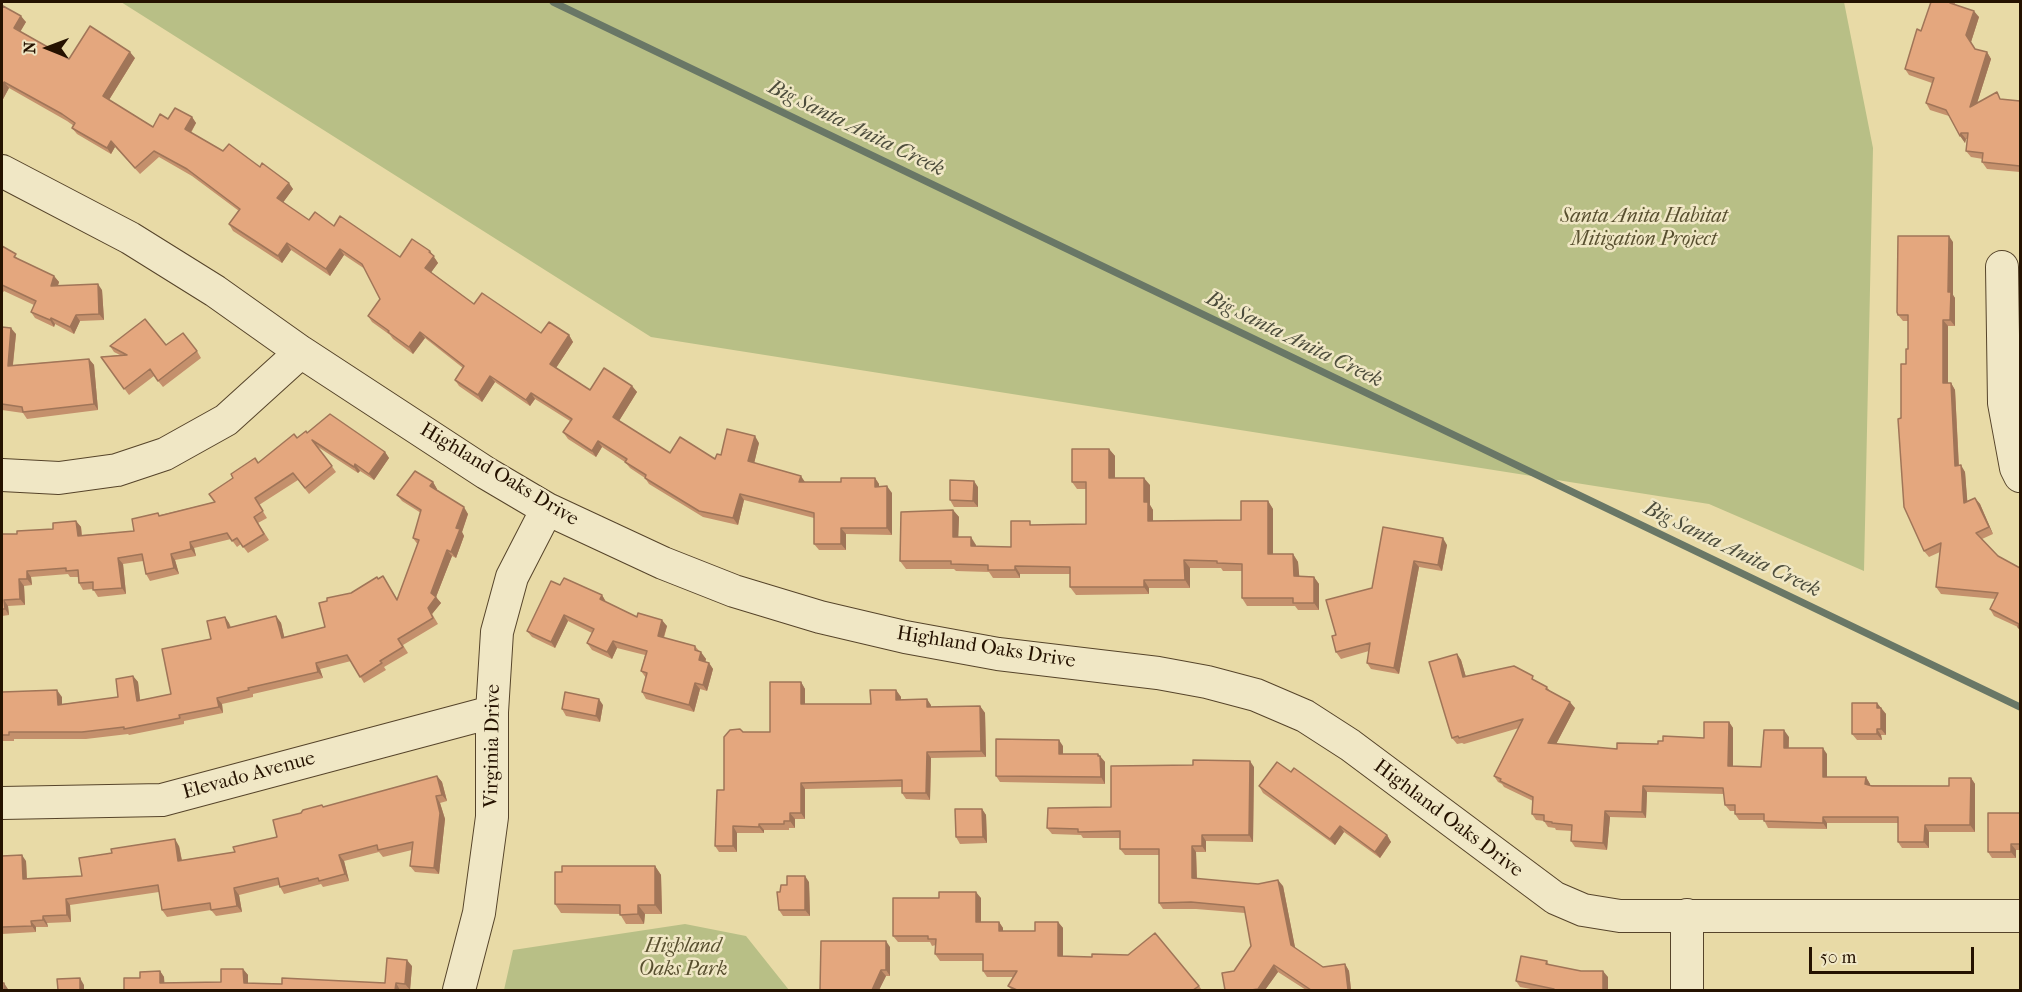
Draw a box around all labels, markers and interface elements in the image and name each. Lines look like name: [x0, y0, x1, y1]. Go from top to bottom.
north arrow: [18, 18, 78, 78]
text: N: [20, 41, 39, 54]
water label: Big Santa Anita Creek: [763, 75, 949, 183]
park label: Santa Anita Habitat Mitigation Project: [1560, 205, 1728, 252]
water label: Big Santa Anita Creek: [1201, 286, 1387, 394]
street label: Highland Oaks Drive: [415, 418, 583, 532]
water label: Big Santa Anita Creek: [1639, 496, 1825, 604]
street label: Highland Oaks Drive: [895, 622, 1077, 674]
street label: Virginia Drive: [480, 684, 506, 808]
street label: Elevado Avenue: [180, 747, 318, 805]
street label: Highland Oaks Drive: [1369, 755, 1527, 883]
park label: Highland Oaks Park: [638, 935, 728, 982]
scale bar: [1812, 935, 1977, 973]
text: 50 m: [1820, 947, 1856, 968]

